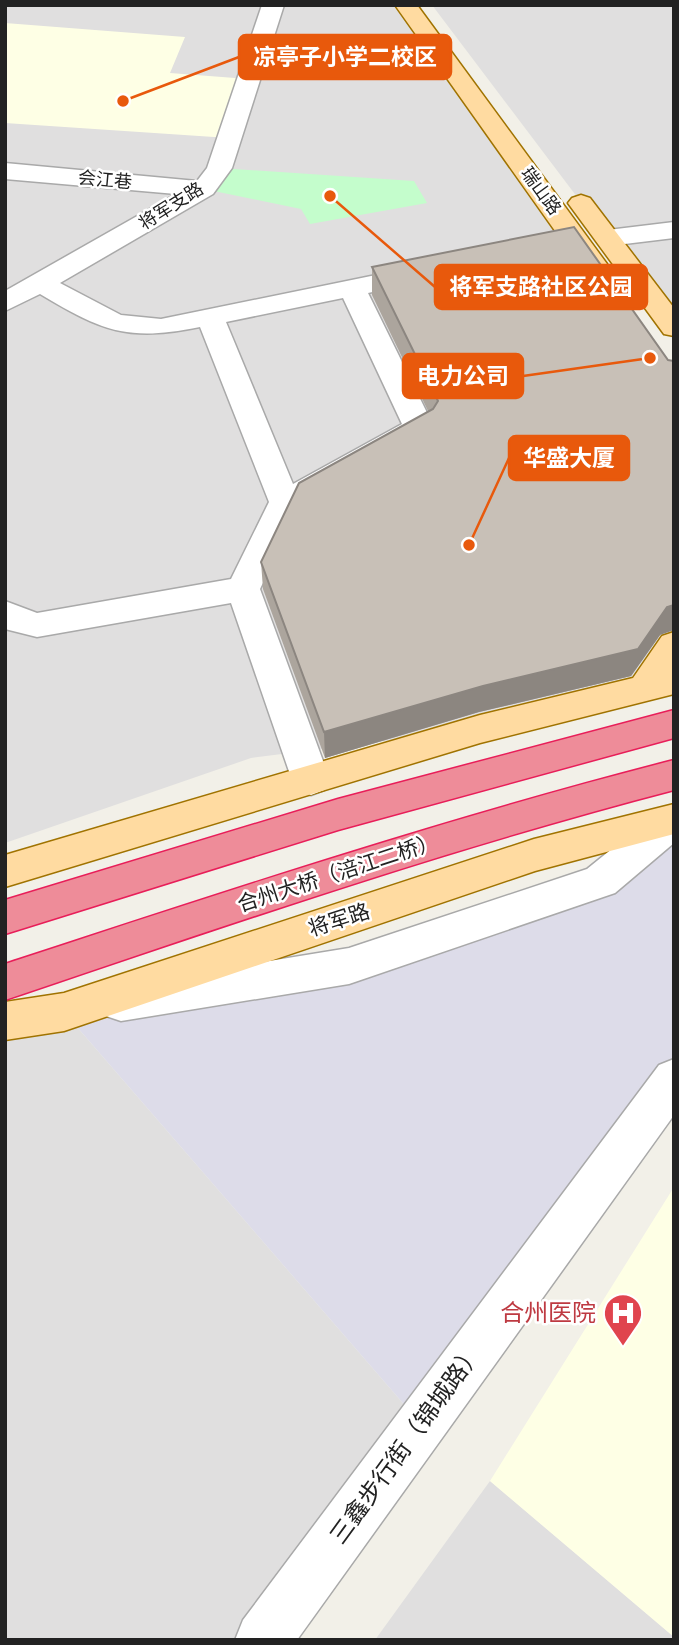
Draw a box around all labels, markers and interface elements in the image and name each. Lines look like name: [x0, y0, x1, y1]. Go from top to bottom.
callout: 凉亭子小学二校区: [239, 35, 451, 79]
text: 凉亭子小学二校区: [253, 42, 437, 72]
street label: 瑞山路: [516, 162, 567, 219]
street label: 会江巷: [77, 166, 133, 193]
street label: 将军支路: [134, 177, 207, 234]
callout: 将军支路社区公园: [435, 265, 647, 309]
text: 将军支路社区公园: [449, 272, 633, 302]
callout: 电力公司: [403, 354, 523, 398]
text: 电力公司: [417, 361, 509, 391]
callout: 华盛大厦: [509, 436, 629, 480]
text: 华盛大厦: [523, 443, 615, 473]
street label: 合州大桥（涪江二桥）: [234, 827, 442, 918]
street label: 将军路: [305, 897, 373, 942]
hospital icon: 合州医院: [602, 1292, 644, 1347]
place label: 合州医院: [500, 1297, 596, 1328]
street label: 三鑫步行街（锦城路）: [323, 1338, 489, 1550]

